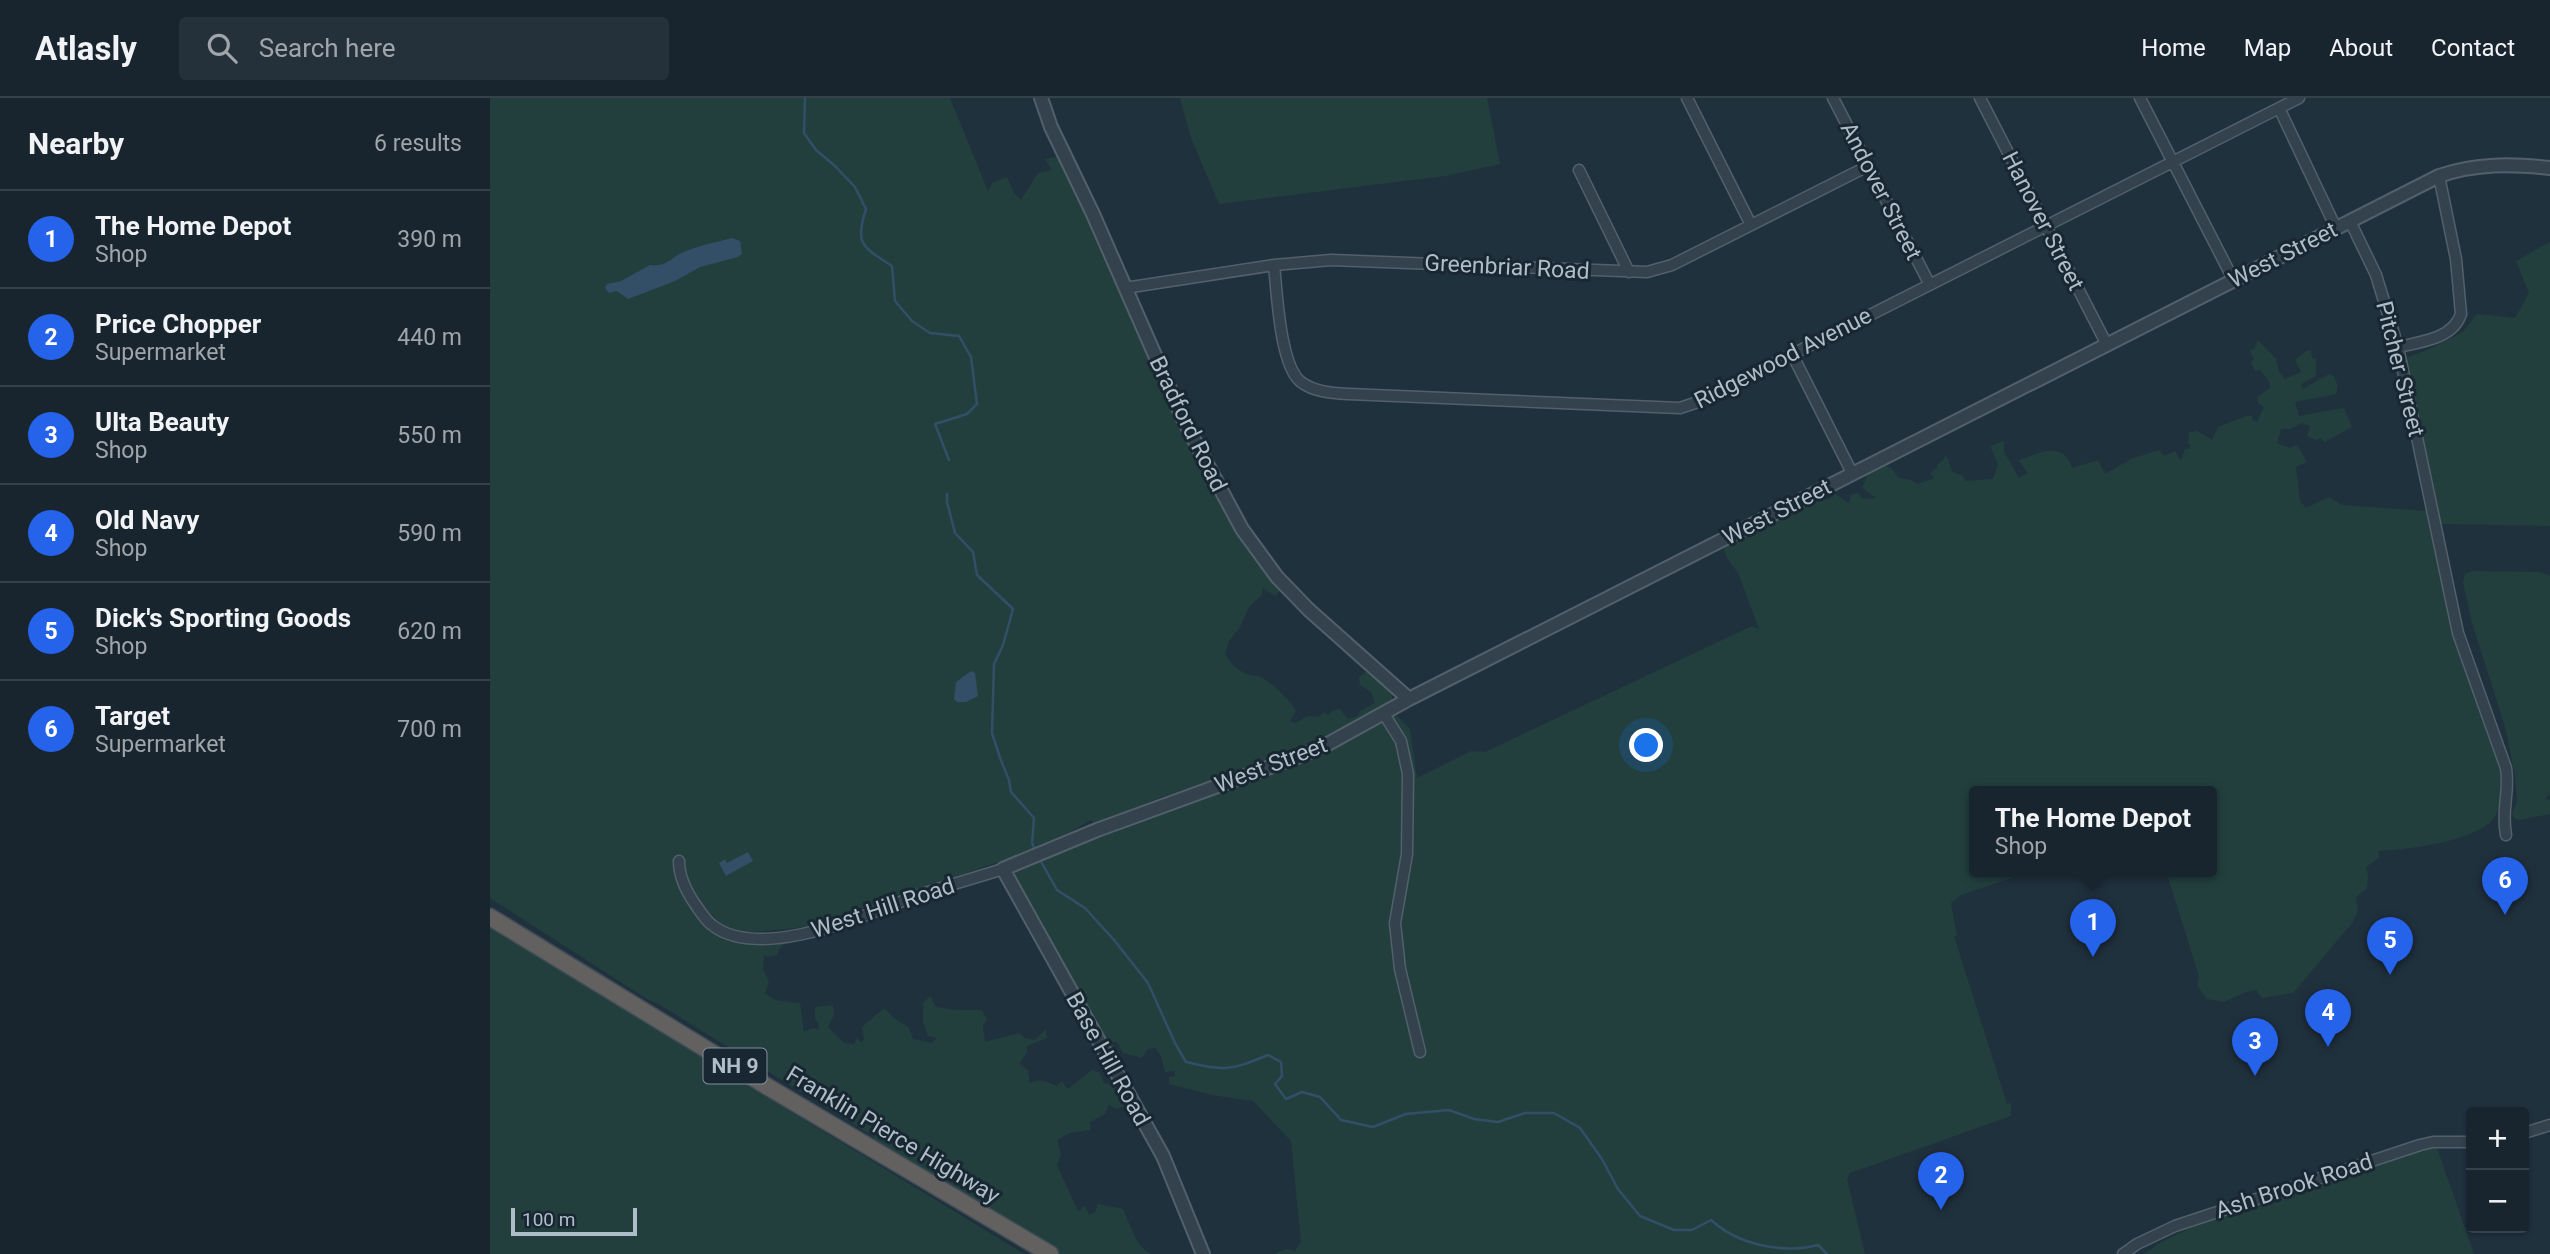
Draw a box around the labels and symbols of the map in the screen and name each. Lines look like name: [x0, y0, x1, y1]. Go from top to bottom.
street label: Andover Street: [1835, 118, 1927, 264]
street label: Hanover Street: [1996, 147, 2090, 295]
street label: West Street: [2224, 216, 2342, 294]
street label: Greenbriar Road: [1424, 249, 1590, 285]
street label: Pitcher Street: [2370, 298, 2430, 440]
street label: Ridgewood Avenue: [1690, 302, 1876, 414]
street label: Bradford Road: [1144, 352, 1232, 496]
street label: West Street: [1718, 473, 1836, 551]
your location: [1629, 728, 1663, 762]
street label: West Street: [1211, 731, 1331, 799]
pin: 6: [2482, 857, 2528, 915]
street label: West Hill Road: [808, 872, 958, 944]
pin: 1: [2070, 899, 2116, 957]
pin: 5: [2367, 917, 2413, 975]
street label: Base Hill Road: [1060, 988, 1156, 1130]
pin: 4: [2305, 989, 2351, 1047]
pin: 3: [2232, 1018, 2278, 1076]
road number: NH 9: [704, 1048, 766, 1084]
street label: Franklin Pierce Highway: [781, 1061, 1005, 1210]
street label: Ash Brook Road: [2212, 1148, 2376, 1224]
pin: 2: [1918, 1152, 1964, 1210]
scale bar: [511, 1205, 637, 1237]

